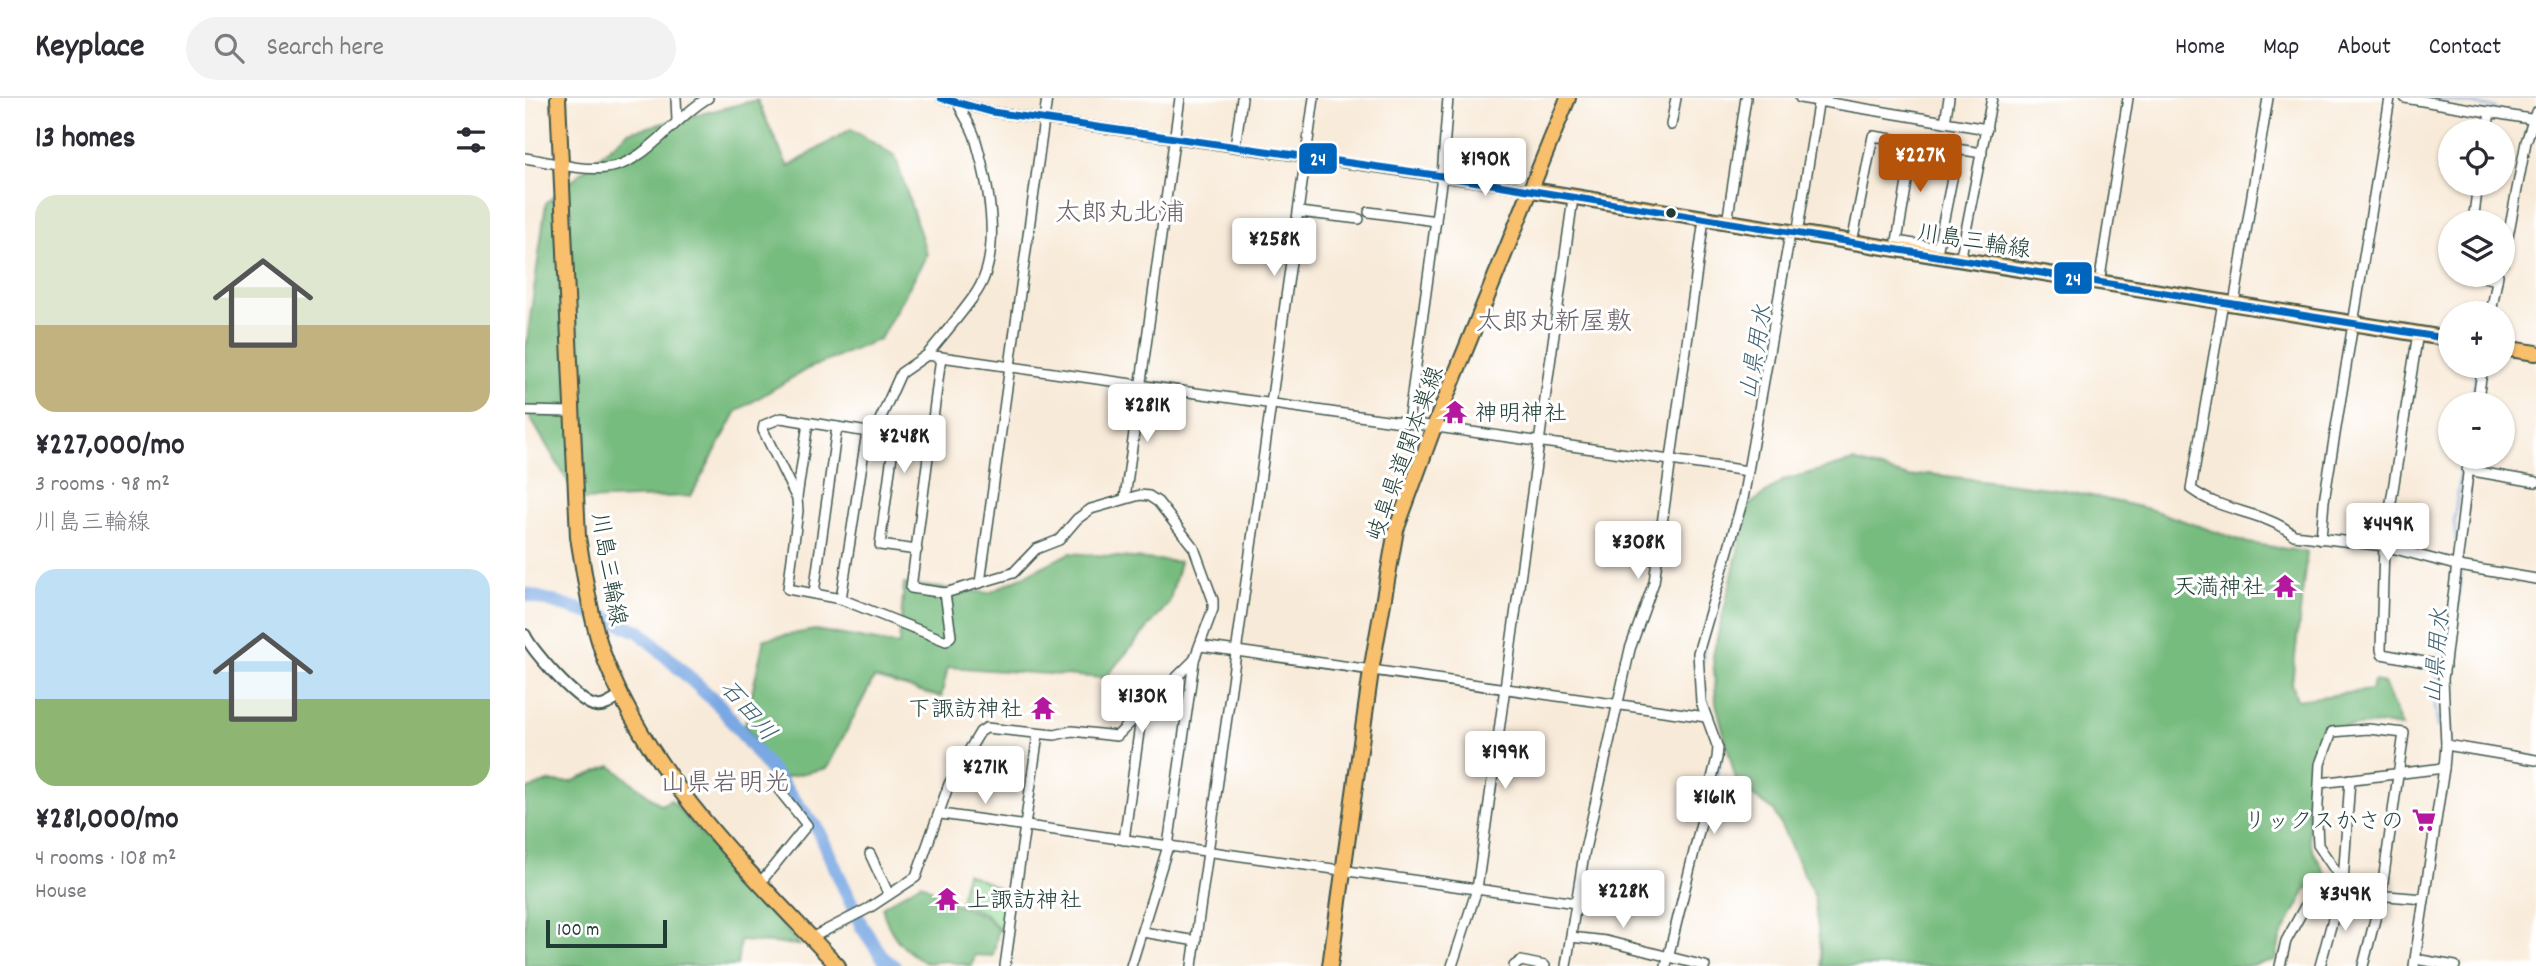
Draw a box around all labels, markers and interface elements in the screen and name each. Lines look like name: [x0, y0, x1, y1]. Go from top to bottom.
search box: [186, 17, 676, 80]
text: Keyplace: [35, 25, 144, 72]
icon: search: [210, 29, 248, 67]
text: Search here: [266, 30, 384, 67]
text: Home: [2175, 31, 2225, 65]
text: Map: [2263, 31, 2299, 65]
text: About: [2337, 31, 2391, 65]
text: Contact: [2429, 31, 2501, 65]
text: 13 homes: [35, 119, 135, 162]
map controls: [2438, 119, 2515, 469]
button: locate: [2438, 119, 2515, 196]
icon: filters: [452, 121, 490, 159]
pin: ¥227K: [1871, 134, 1969, 194]
pin: ¥190K: [1436, 139, 1534, 198]
text: ¥227K: [1895, 140, 1945, 173]
line badge: 24: [1298, 142, 1338, 175]
text: ¥190K: [1460, 144, 1510, 177]
text: 24: [1310, 148, 1326, 175]
district label: 太郎丸北浦: [1055, 196, 1185, 233]
unlabelled marker: [1664, 206, 1678, 220]
button: layers: [2438, 210, 2515, 287]
pin: ¥258K: [1225, 218, 1323, 278]
street label: 川島三輪線: [1914, 218, 2033, 269]
text: ¥258K: [1248, 224, 1300, 257]
icon: home: [200, 240, 326, 366]
line badge: 24: [2053, 261, 2093, 295]
text: 24: [2065, 268, 2081, 295]
button: +: [2438, 301, 2515, 378]
water label: 山県用水: [1733, 302, 1783, 403]
district label: 太郎丸新屋敷: [1476, 305, 1632, 342]
street label: 岐阜県道関本巣線: [1360, 362, 1454, 546]
pin: ¥281K: [1098, 384, 1196, 444]
text: ¥281K: [1124, 390, 1170, 423]
button: −: [2438, 392, 2515, 469]
temple icon: 神明神社: [1441, 398, 1469, 426]
place label: 神明神社: [1475, 399, 1567, 432]
pin: ¥248K: [855, 416, 953, 475]
text: ¥248K: [879, 421, 929, 454]
text: ¥227,000/mo: [35, 426, 185, 469]
text: 3 rooms · 98 m²: [35, 469, 170, 502]
pin: ¥449K: [2339, 504, 2437, 563]
text: 川島三輪線: [35, 508, 150, 541]
text: ¥449K: [2362, 509, 2414, 542]
street label: 川島三輪線: [580, 510, 633, 629]
pin: ¥308K: [1589, 522, 1687, 581]
text: ¥308K: [1611, 527, 1665, 560]
temple icon: 天満神社: [2271, 572, 2299, 600]
place label: 天満神社: [2173, 573, 2265, 606]
water label: 山県用水: [2418, 607, 2460, 706]
icon: home: [200, 614, 326, 740]
water label: 石田川: [710, 674, 783, 750]
pin: ¥130K: [1093, 676, 1191, 735]
text: ¥130K: [1117, 681, 1167, 714]
temple icon: 下諏訪神社: [1029, 694, 1057, 722]
place label: 下諏訪神社: [908, 695, 1023, 728]
pin: ¥199K: [1456, 732, 1554, 791]
text: ¥199K: [1481, 737, 1529, 770]
pin: ¥271K: [936, 746, 1034, 806]
text: ¥271K: [962, 752, 1008, 785]
district label: 山県岩明光: [660, 766, 790, 803]
pin: ¥161K: [1665, 776, 1763, 836]
text: ¥161K: [1692, 782, 1736, 815]
text: ¥281,000/mo: [35, 800, 179, 843]
supermarket icon: リックスかさの: [2410, 806, 2438, 834]
place label: リックスかさの: [2243, 807, 2404, 840]
text: 4 rooms · 108 m²: [35, 843, 176, 876]
pin: ¥228K: [1574, 870, 1672, 930]
pin: ¥349K: [2296, 874, 2394, 933]
text: House: [35, 876, 87, 909]
text: ¥228K: [1597, 876, 1649, 909]
text: ¥349K: [2319, 879, 2371, 912]
temple icon: 上諏訪神社: [933, 885, 961, 913]
place label: 上諏訪神社: [967, 886, 1082, 919]
scale bar: [546, 917, 667, 949]
text: 100 m: [557, 918, 599, 945]

